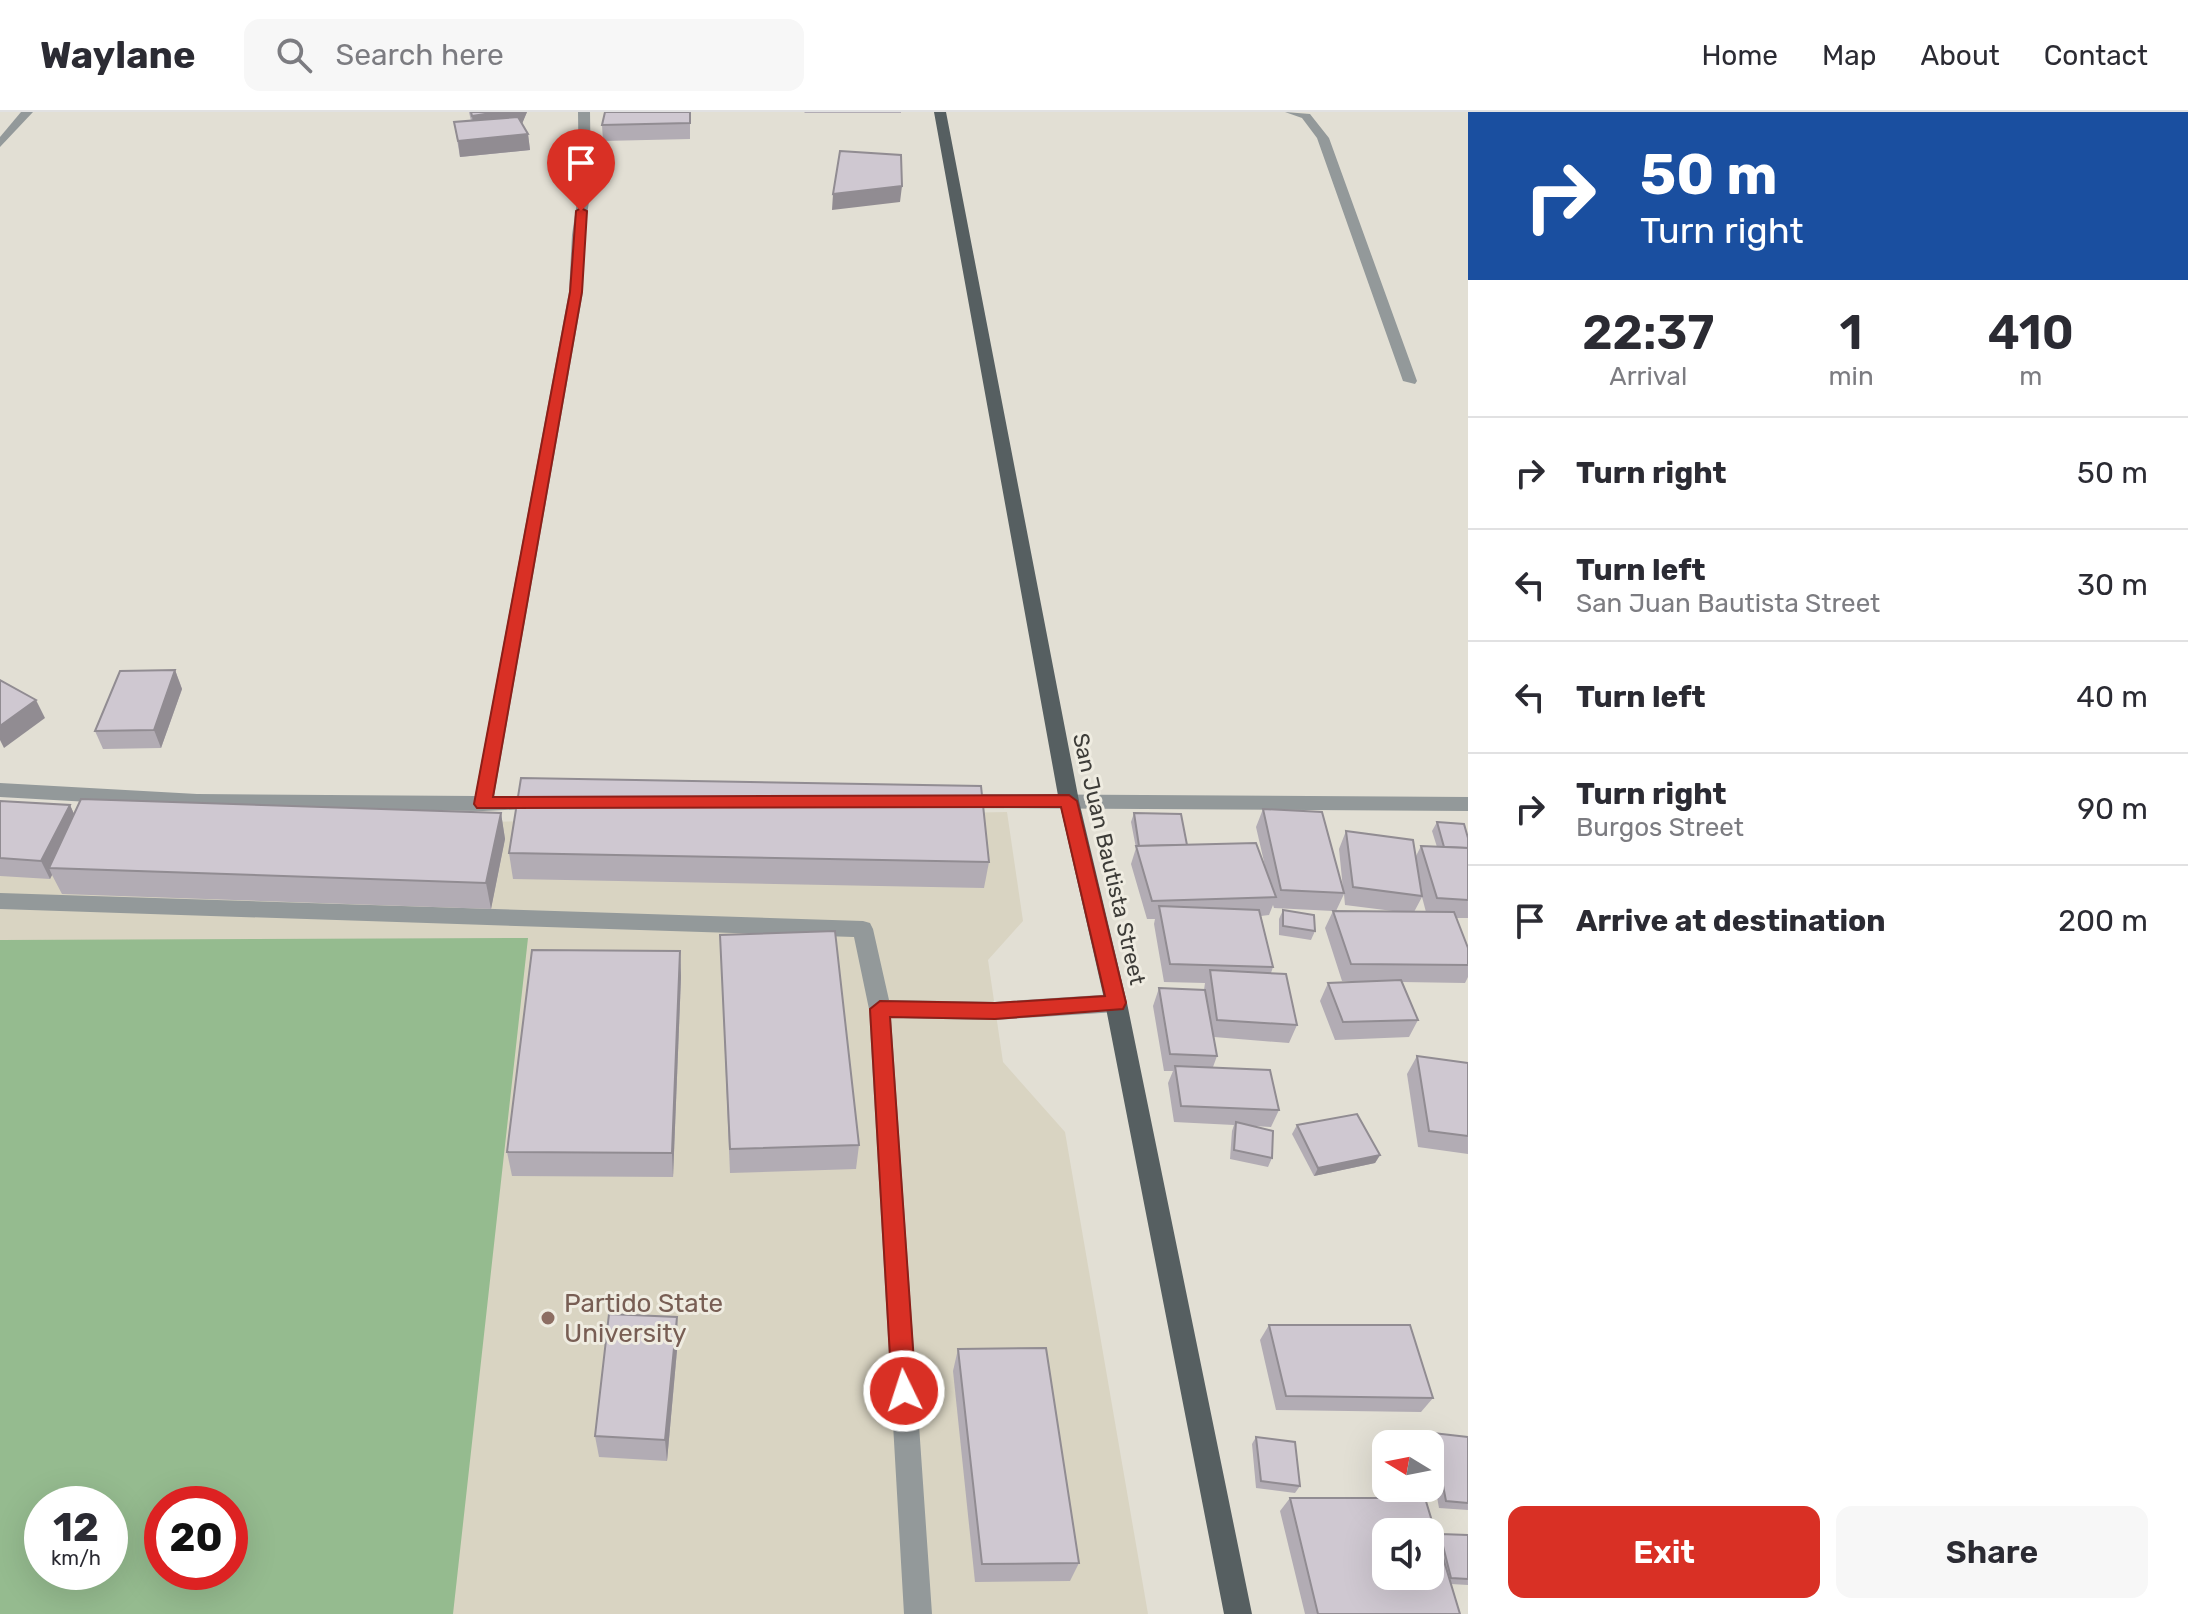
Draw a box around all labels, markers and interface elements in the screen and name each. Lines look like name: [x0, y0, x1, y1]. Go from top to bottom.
search box: [244, 19, 804, 91]
text: Waylane: [40, 32, 196, 78]
icon: search: [272, 33, 316, 77]
text: Search here: [336, 37, 504, 73]
text: Home: [1701, 39, 1778, 72]
text: Map: [1822, 39, 1876, 72]
text: About: [1920, 39, 2000, 72]
text: Contact: [2044, 39, 2148, 72]
pin: [547, 129, 615, 211]
icon: arrive: [559, 141, 603, 185]
text: 50 m: [1640, 142, 1777, 208]
icon: right: [1508, 144, 1612, 248]
text: Turn right: [1640, 209, 1804, 252]
text: 22:37: [1582, 304, 1714, 361]
text: 1: [1840, 304, 1863, 361]
text: 410: [1988, 304, 2074, 361]
text: Arrival: [1609, 361, 1687, 392]
text: min: [1829, 361, 1874, 392]
text: m: [2019, 361, 2042, 392]
icon: right: [1508, 451, 1552, 495]
text: Turn right: [1576, 455, 1727, 491]
text: 50 m: [2077, 455, 2148, 491]
text: Turn left: [1576, 552, 1706, 588]
icon: left: [1508, 563, 1552, 607]
text: 30 m: [2077, 567, 2148, 603]
text: San Juan Bautista Street: [1576, 588, 1880, 619]
icon: left: [1508, 675, 1552, 719]
text: Turn left: [1576, 679, 1706, 715]
text: 40 m: [2076, 679, 2148, 715]
street label: San Juan Bautista Street: [1067, 731, 1151, 988]
text: Turn right: [1576, 776, 1727, 812]
icon: right: [1508, 787, 1552, 831]
text: 90 m: [2077, 791, 2148, 827]
text: Burgos Street: [1576, 812, 1744, 843]
icon: arrive: [1508, 899, 1552, 943]
text: Arrive at destination: [1576, 903, 1886, 939]
text: 200 m: [2058, 903, 2148, 939]
place label: Partido State University: [564, 1288, 723, 1349]
marker: Partido State University: [539, 1309, 557, 1327]
position arrow: [862, 1349, 946, 1433]
north arrow: [1372, 1430, 1444, 1502]
map controls: [1372, 1430, 1444, 1590]
speed limit sign: 20: [144, 1486, 248, 1590]
text: 12: [53, 1504, 99, 1551]
button: Exit: [1508, 1506, 1820, 1598]
button: Share: [1836, 1506, 2148, 1598]
button: sound: [1372, 1518, 1444, 1590]
text: km/h: [51, 1546, 101, 1570]

